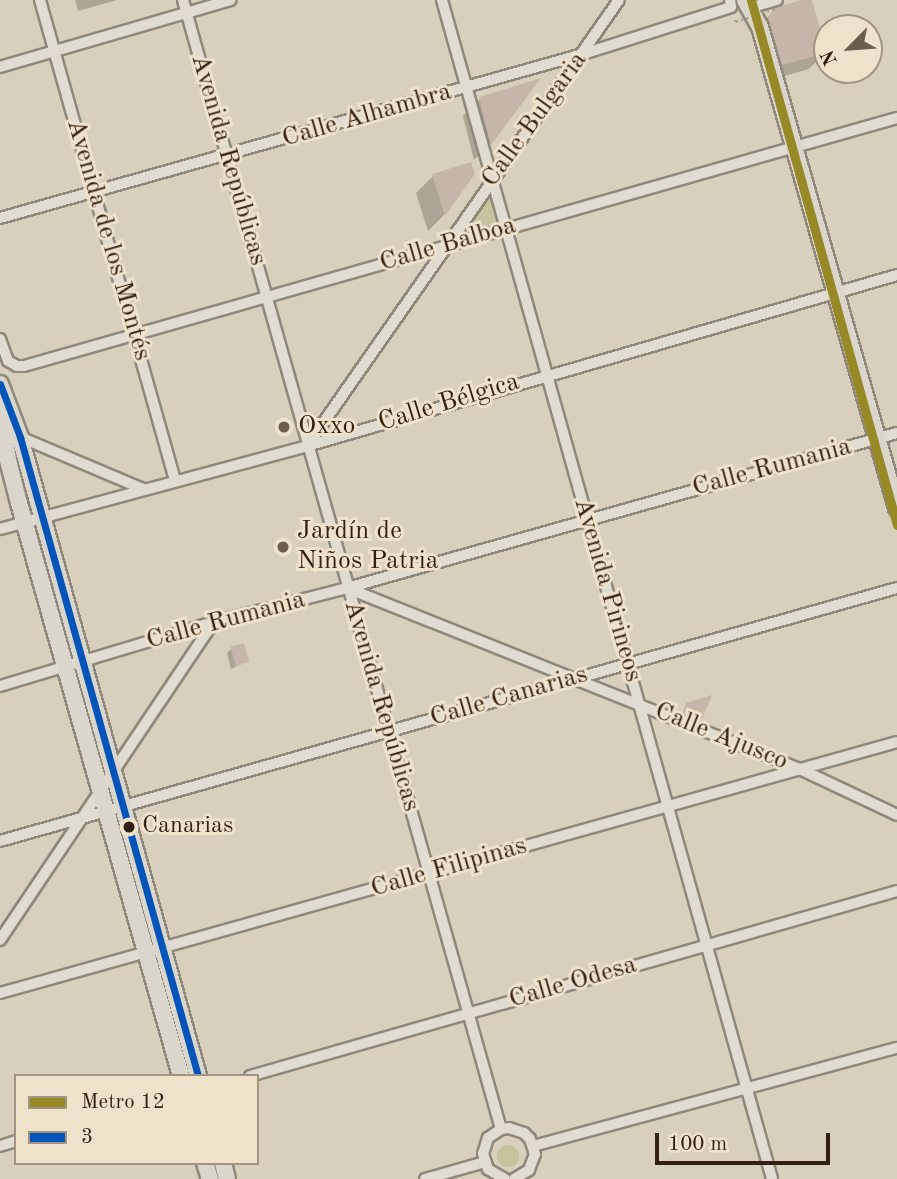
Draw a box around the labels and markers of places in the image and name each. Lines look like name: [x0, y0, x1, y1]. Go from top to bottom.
place label: Oxxo: [298, 411, 356, 443]
marker: Oxxo: [276, 419, 292, 435]
place label: Jardín de Niños Patria: [297, 516, 439, 578]
marker: Jardín de Niños Patria: [275, 539, 291, 555]
place label: Canarias: [142, 813, 233, 841]
marker: Canarias: [122, 820, 136, 834]

